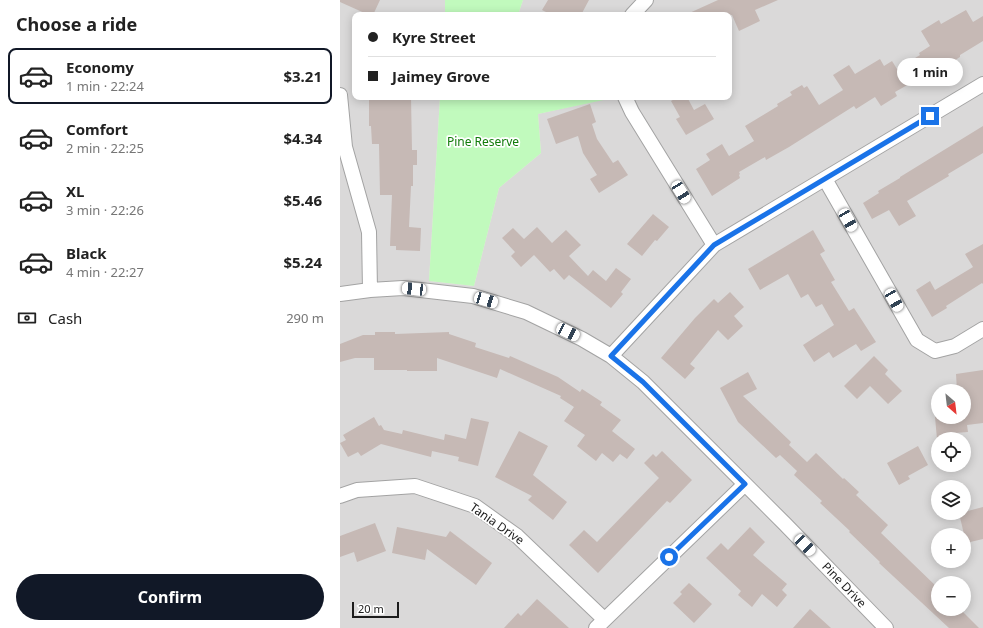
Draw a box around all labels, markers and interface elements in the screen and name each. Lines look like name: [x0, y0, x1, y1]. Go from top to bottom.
text: Choose a ride: [16, 12, 137, 36]
text: Kyre Street: [392, 27, 475, 47]
text: Economy: [66, 57, 134, 77]
icon: car: [18, 58, 54, 94]
callout: 1 min: [897, 58, 963, 86]
text: 1 min: [912, 63, 948, 81]
text: $3.21: [283, 66, 322, 86]
text: Jaimey Grove: [392, 66, 490, 86]
text: 1 min · 22:24: [66, 77, 144, 95]
route end: [921, 107, 939, 125]
text: Comfort: [66, 119, 128, 139]
icon: car: [18, 120, 54, 156]
text: $4.34: [283, 128, 322, 148]
park label: Pine Reserve: [447, 133, 519, 150]
text: 2 min · 22:25: [66, 139, 144, 157]
car: [670, 179, 692, 205]
text: XL: [66, 181, 84, 201]
icon: car: [18, 182, 54, 218]
text: $5.46: [283, 190, 322, 210]
text: 3 min · 22:26: [66, 201, 144, 219]
car: [837, 207, 859, 233]
text: Black: [66, 243, 106, 263]
icon: car: [18, 244, 54, 280]
text: $5.24: [283, 252, 322, 272]
text: 4 min · 22:27: [66, 263, 144, 281]
car: [401, 282, 427, 296]
car: [883, 287, 905, 313]
car: [473, 291, 499, 309]
icon: cash: [16, 307, 38, 329]
text: Cash: [48, 308, 82, 328]
text: 290 m: [286, 309, 324, 327]
car: [555, 321, 581, 343]
north arrow: [931, 384, 971, 424]
map controls: [931, 384, 971, 616]
button: locate: [931, 432, 971, 472]
button: layers: [931, 480, 971, 520]
street label: Tania Drive: [467, 499, 528, 549]
button: +: [931, 528, 971, 568]
car: [792, 532, 818, 558]
route start: [660, 548, 678, 566]
street label: Pine Drive: [818, 558, 871, 611]
button: Confirm: [16, 574, 324, 620]
button: −: [931, 576, 971, 616]
scale bar: [352, 600, 399, 619]
text: 20 m: [358, 601, 384, 616]

